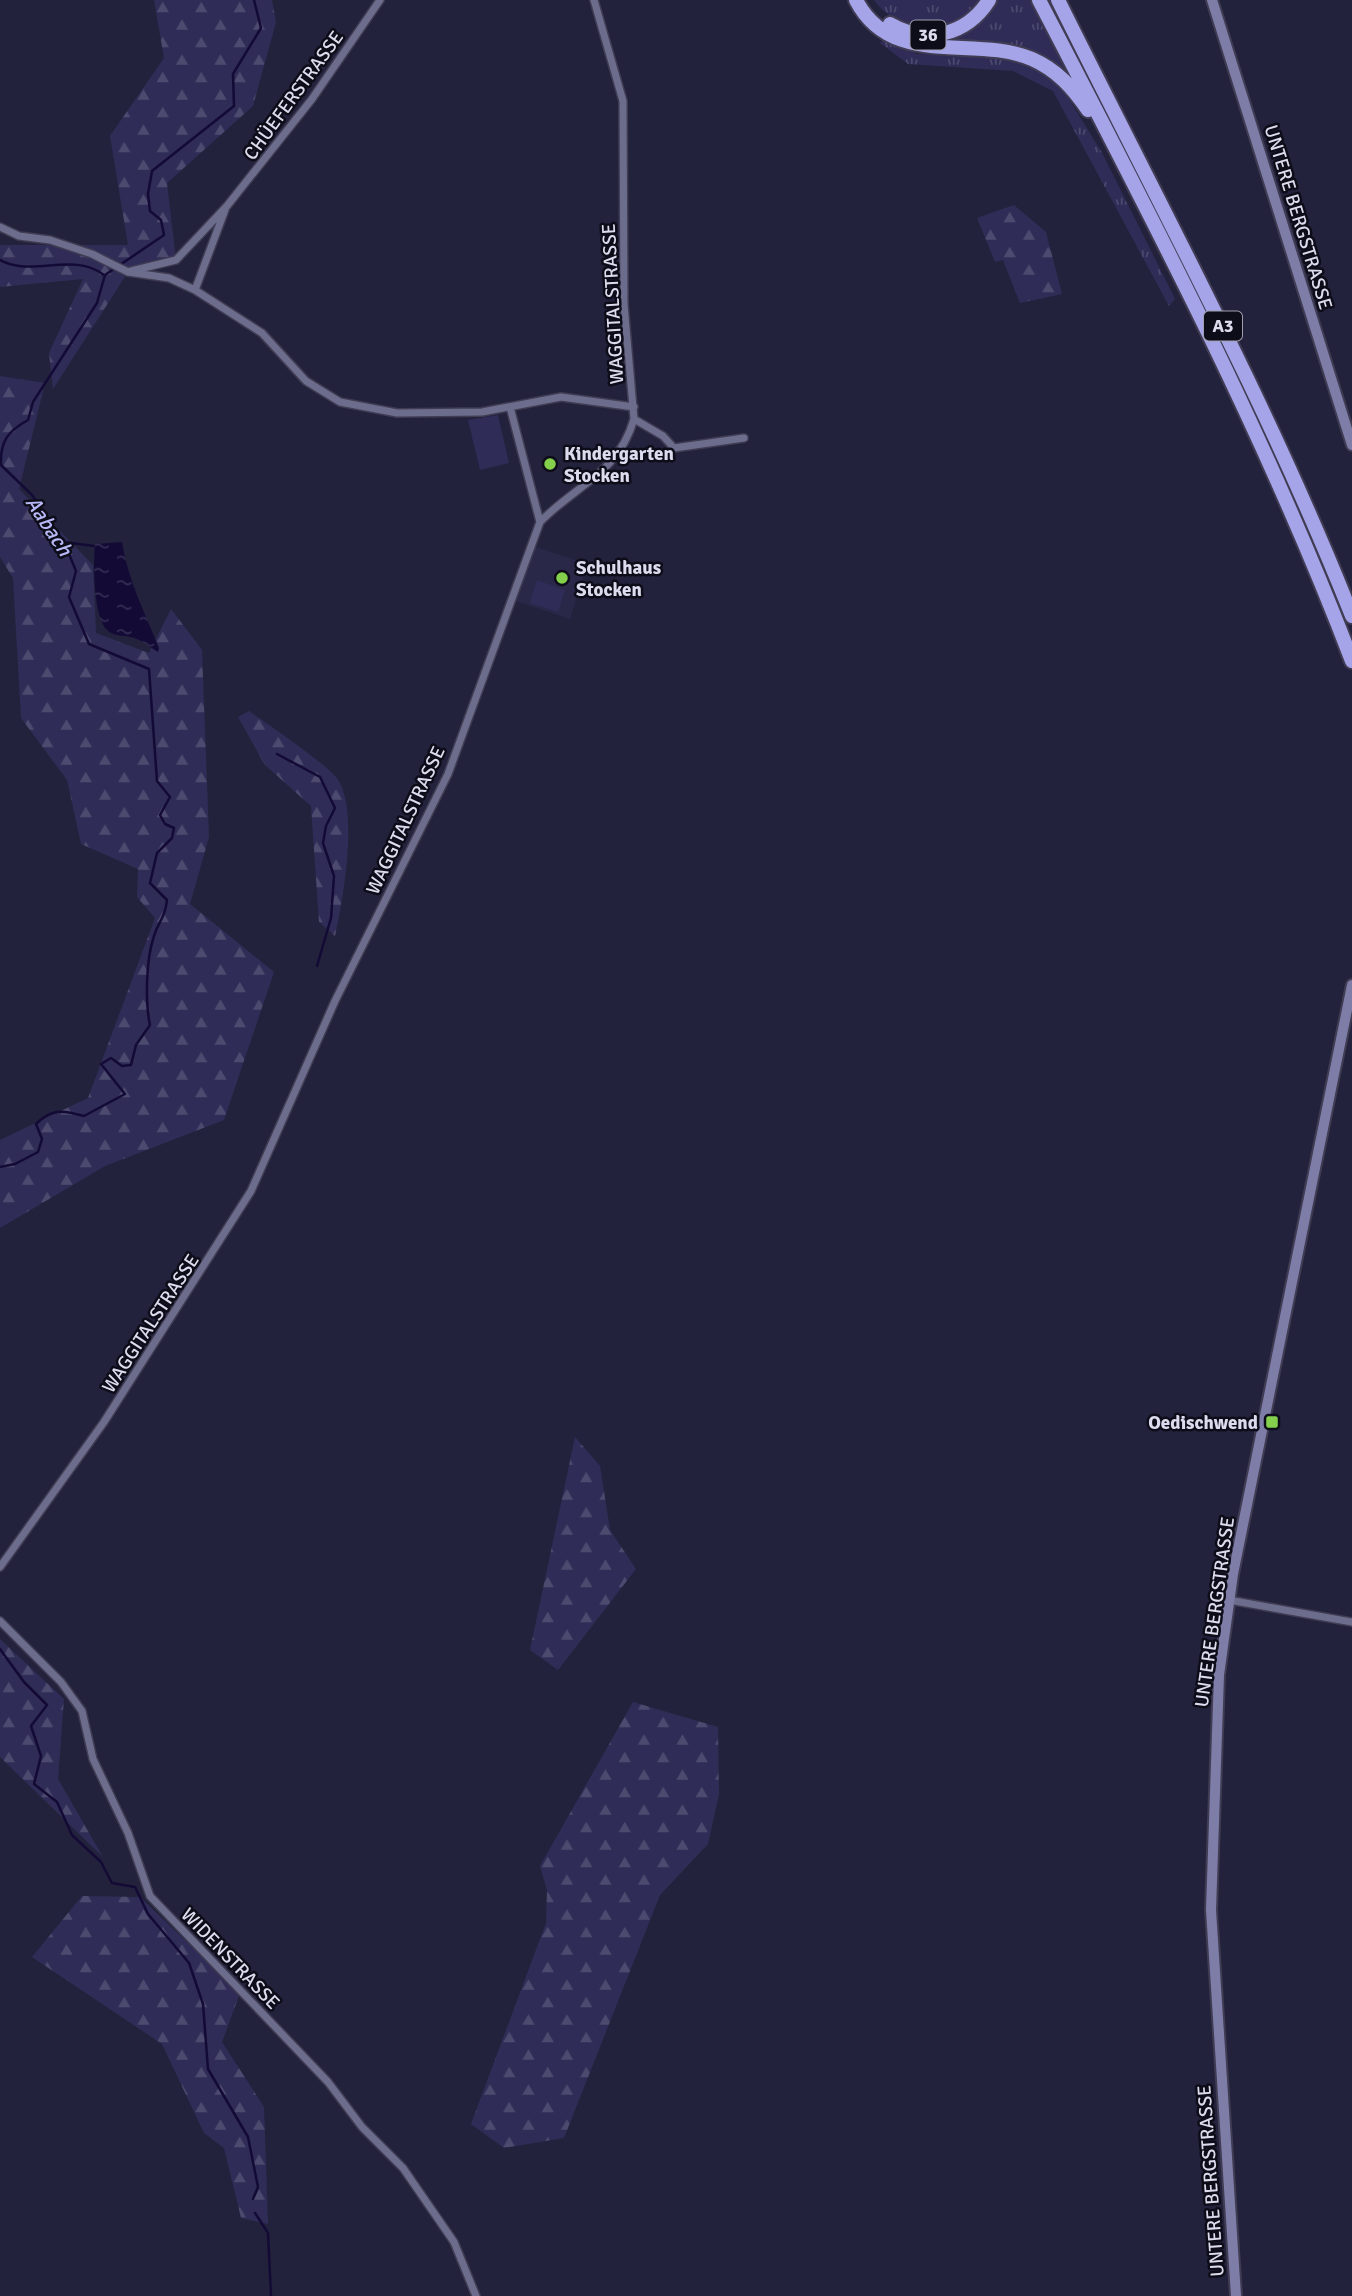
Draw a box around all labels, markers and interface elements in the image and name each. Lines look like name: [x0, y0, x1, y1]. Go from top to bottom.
road number: 36: [911, 20, 946, 50]
street label: CHÜEFERSTRASSE: [239, 26, 349, 165]
street label: UNTERE BERGSTRASSE: [1259, 122, 1338, 313]
street label: WAGGITALSTRASSE: [597, 223, 629, 385]
road number: A3: [1204, 312, 1242, 340]
place label: Kindergarten Stocken: [564, 442, 674, 488]
marker: Kindergarten Stocken: [542, 456, 558, 472]
water label: Aabach: [20, 491, 78, 561]
place label: Schulhaus Stocken: [576, 556, 661, 602]
marker: Schulhaus Stocken: [554, 570, 570, 586]
street label: WAGGITALSTRASSE: [361, 742, 451, 898]
street label: WAGGITALSTRASSE: [97, 1250, 205, 1398]
place label: Oedischwend: [1148, 1411, 1258, 1435]
marker: Oedischwend: [1264, 1414, 1280, 1430]
street label: UNTERE BERGSTRASSE: [1190, 1515, 1240, 1709]
street label: WIDENSTRASSE: [176, 1903, 285, 2015]
street label: UNTERE BERGSTRASSE: [1192, 2084, 1230, 2278]

